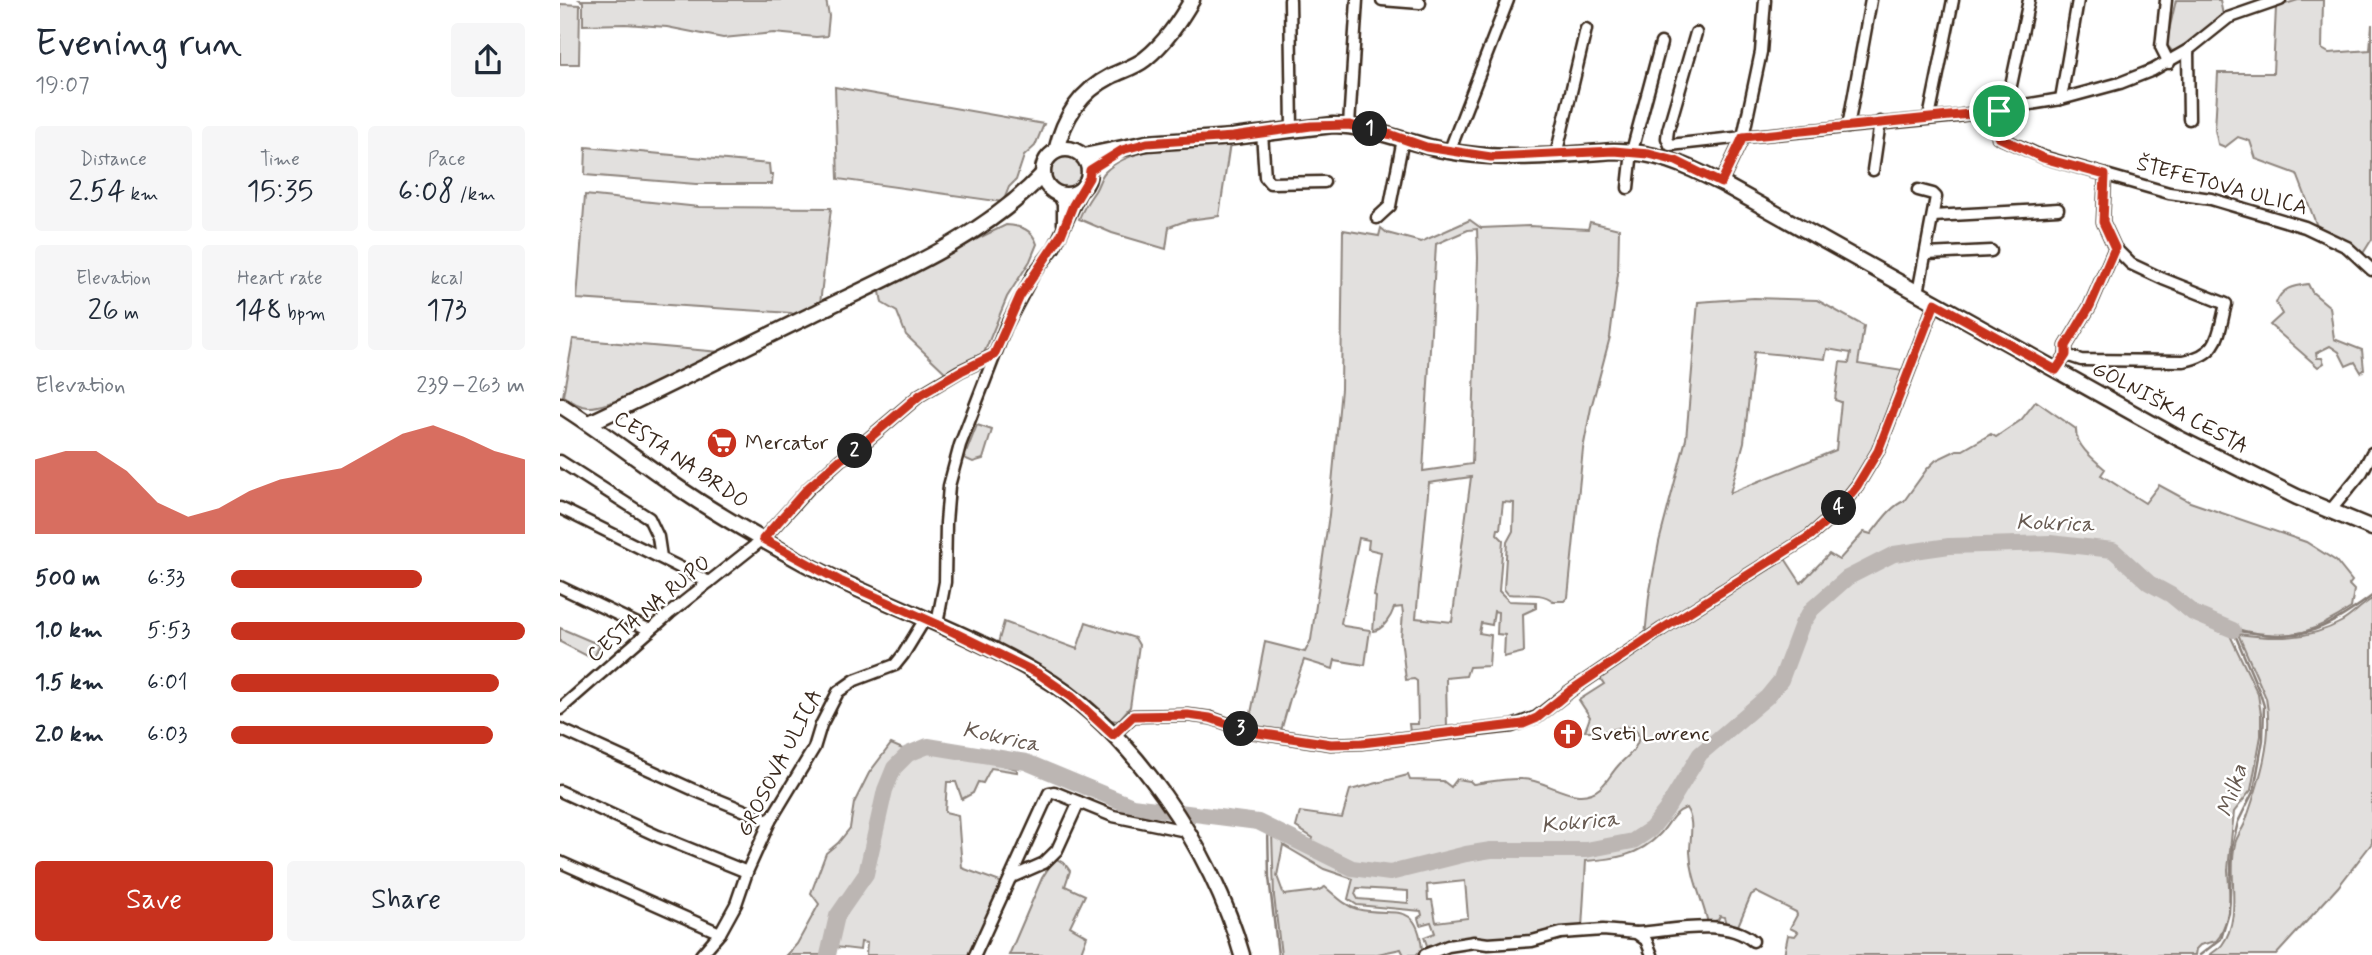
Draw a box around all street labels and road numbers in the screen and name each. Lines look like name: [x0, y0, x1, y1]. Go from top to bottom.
street label: ŠTEFETOVA ULICA: [2133, 150, 2311, 222]
street label: GOLNIŠKA CESTA: [2087, 355, 2253, 461]
street label: CESTA NA BRDO: [608, 404, 754, 516]
street label: CESTA NA RUPO: [581, 549, 717, 669]
street label: GROSOVA ULICA: [731, 685, 829, 841]

